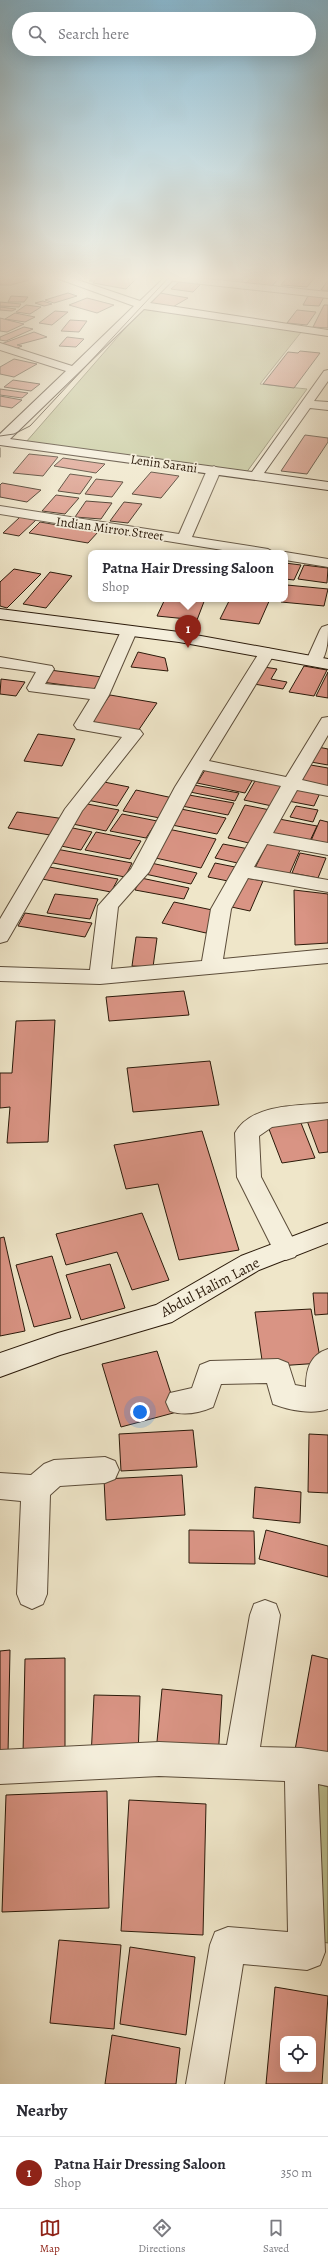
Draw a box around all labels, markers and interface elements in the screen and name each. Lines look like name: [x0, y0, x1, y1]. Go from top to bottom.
search box: [12, 12, 316, 56]
icon: search: [26, 23, 48, 45]
text: Search here: [58, 24, 129, 44]
street label: Lenin Sarani: [129, 450, 199, 477]
street label: Indian Mirror Street: [55, 513, 166, 545]
popup: [88, 550, 288, 602]
text: Patna Hair Dressing Saloon: [102, 558, 274, 578]
text: Shop: [102, 578, 129, 595]
pin: 1: [175, 615, 201, 648]
street label: Abdul Halim Lane: [156, 1252, 263, 1322]
your location: [130, 1402, 150, 1422]
map controls: [280, 2036, 316, 2072]
button: locate: [280, 2036, 316, 2072]
text: Nearby: [16, 2099, 67, 2122]
text: Patna Hair Dressing Saloon: [54, 2154, 226, 2174]
text: 1: [27, 2164, 31, 2181]
text: 350 m: [281, 2164, 312, 2181]
text: Shop: [54, 2174, 81, 2191]
tab: Map: [39, 2217, 61, 2256]
tab: Directions: [138, 2217, 186, 2256]
tab: Saved: [263, 2217, 289, 2256]

